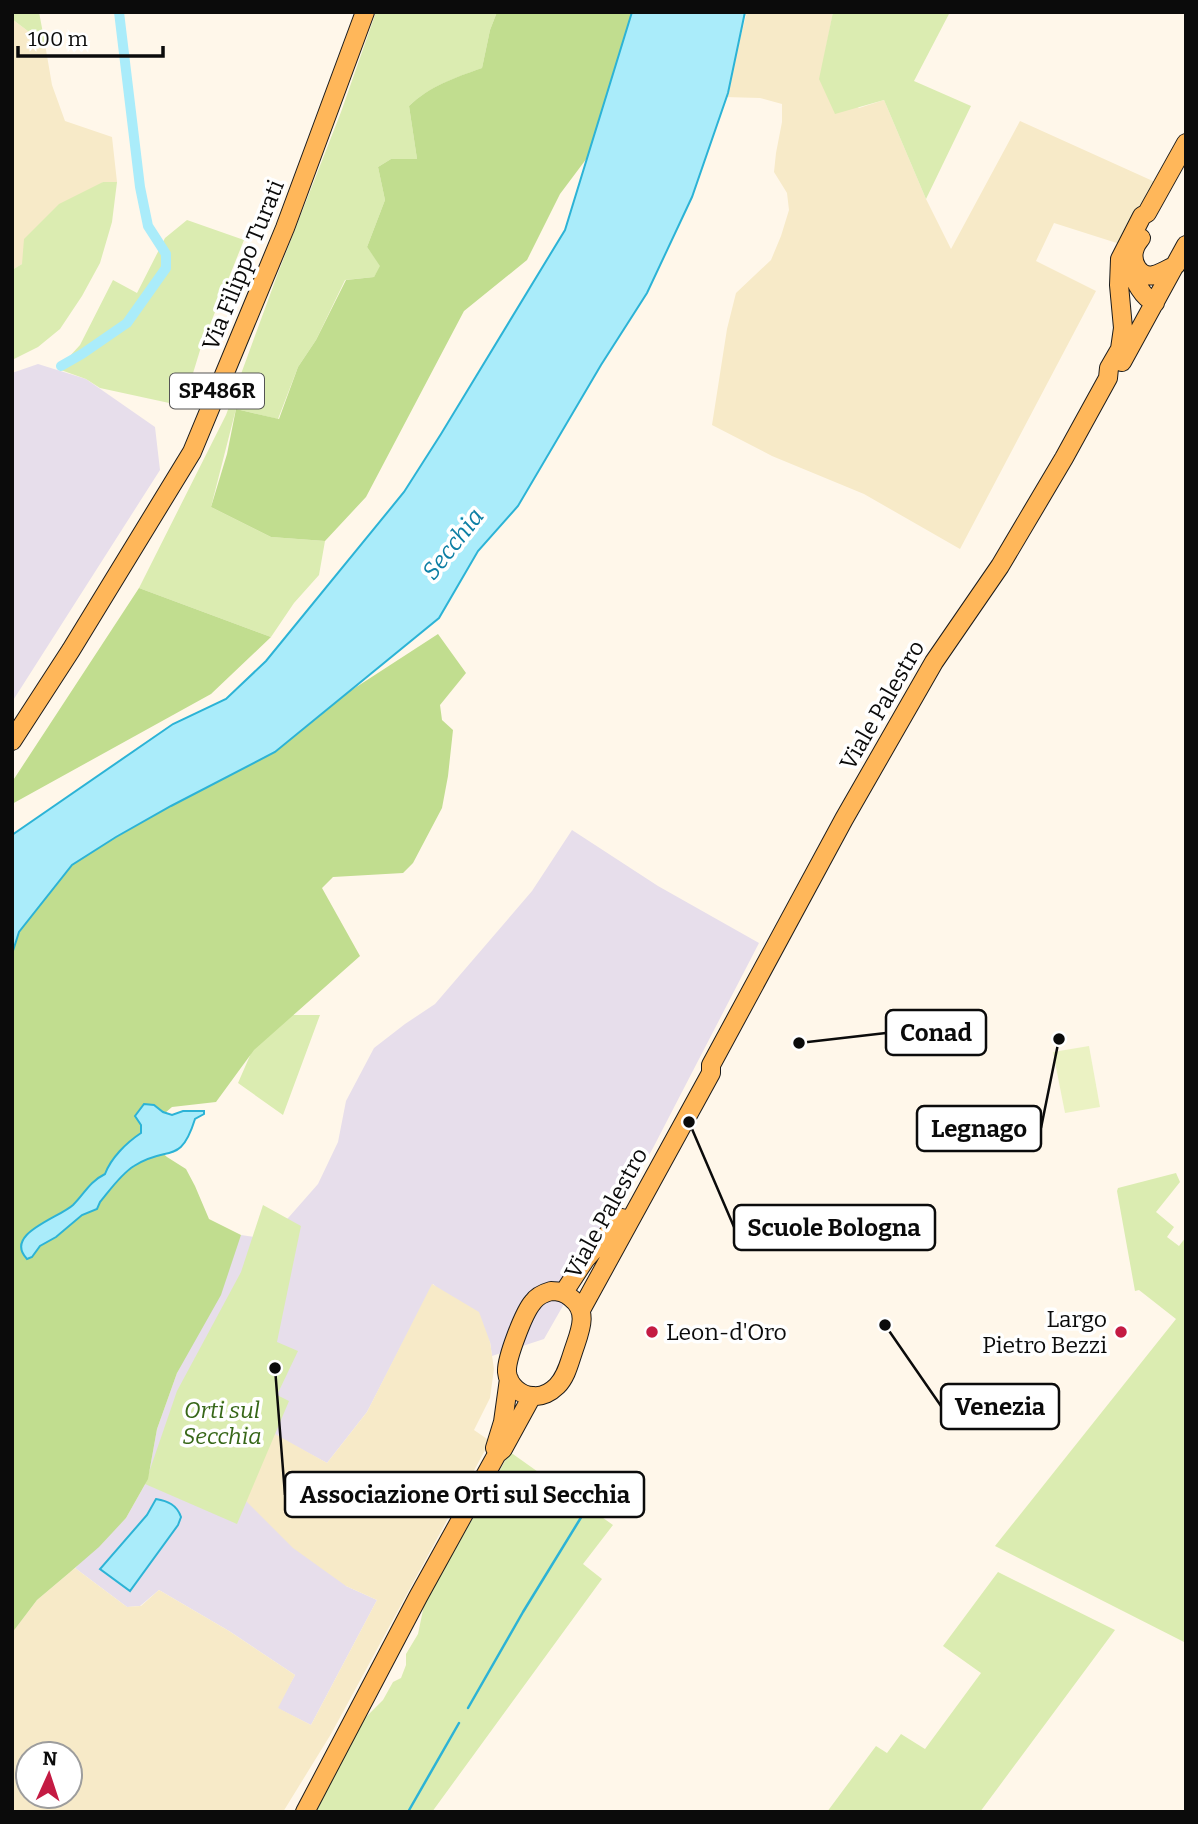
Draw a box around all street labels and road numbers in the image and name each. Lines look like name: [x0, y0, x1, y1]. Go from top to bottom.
street label: Via Filippo Turati: [196, 176, 290, 354]
road number: SP486R: [170, 374, 264, 408]
street label: Viale Palestro: [834, 635, 930, 775]
street label: Viale Palestro: [559, 1143, 653, 1283]

